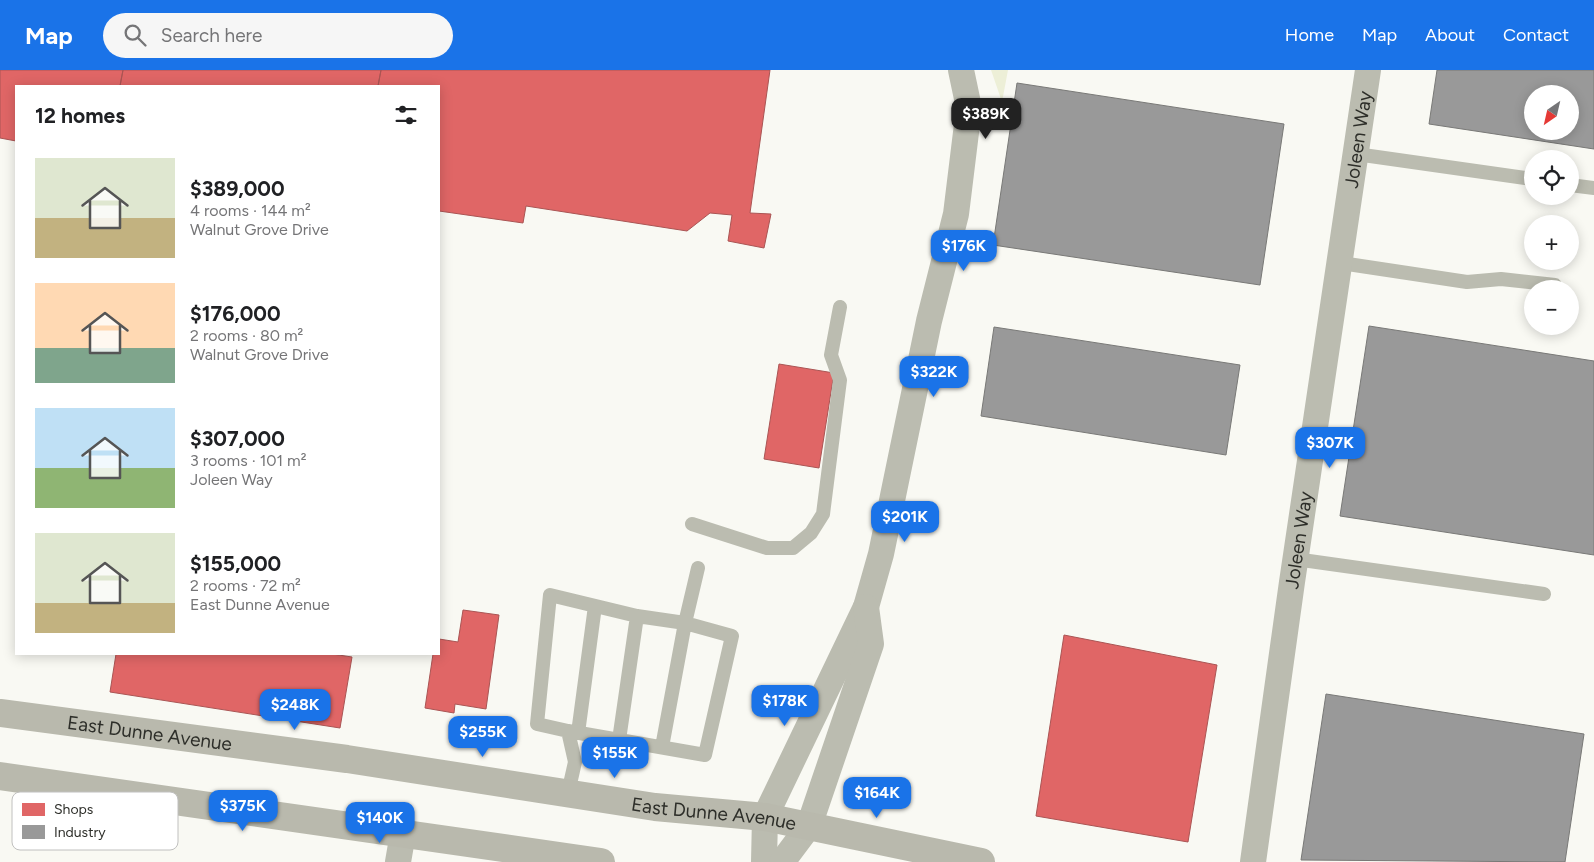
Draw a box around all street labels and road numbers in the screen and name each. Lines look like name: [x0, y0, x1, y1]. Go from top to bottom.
street label: Joleen Way: [1340, 89, 1377, 190]
street label: Joleen Way: [1280, 490, 1317, 590]
street label: East Dunne Avenue: [66, 711, 233, 756]
street label: East Dunne Avenue: [630, 792, 798, 835]

